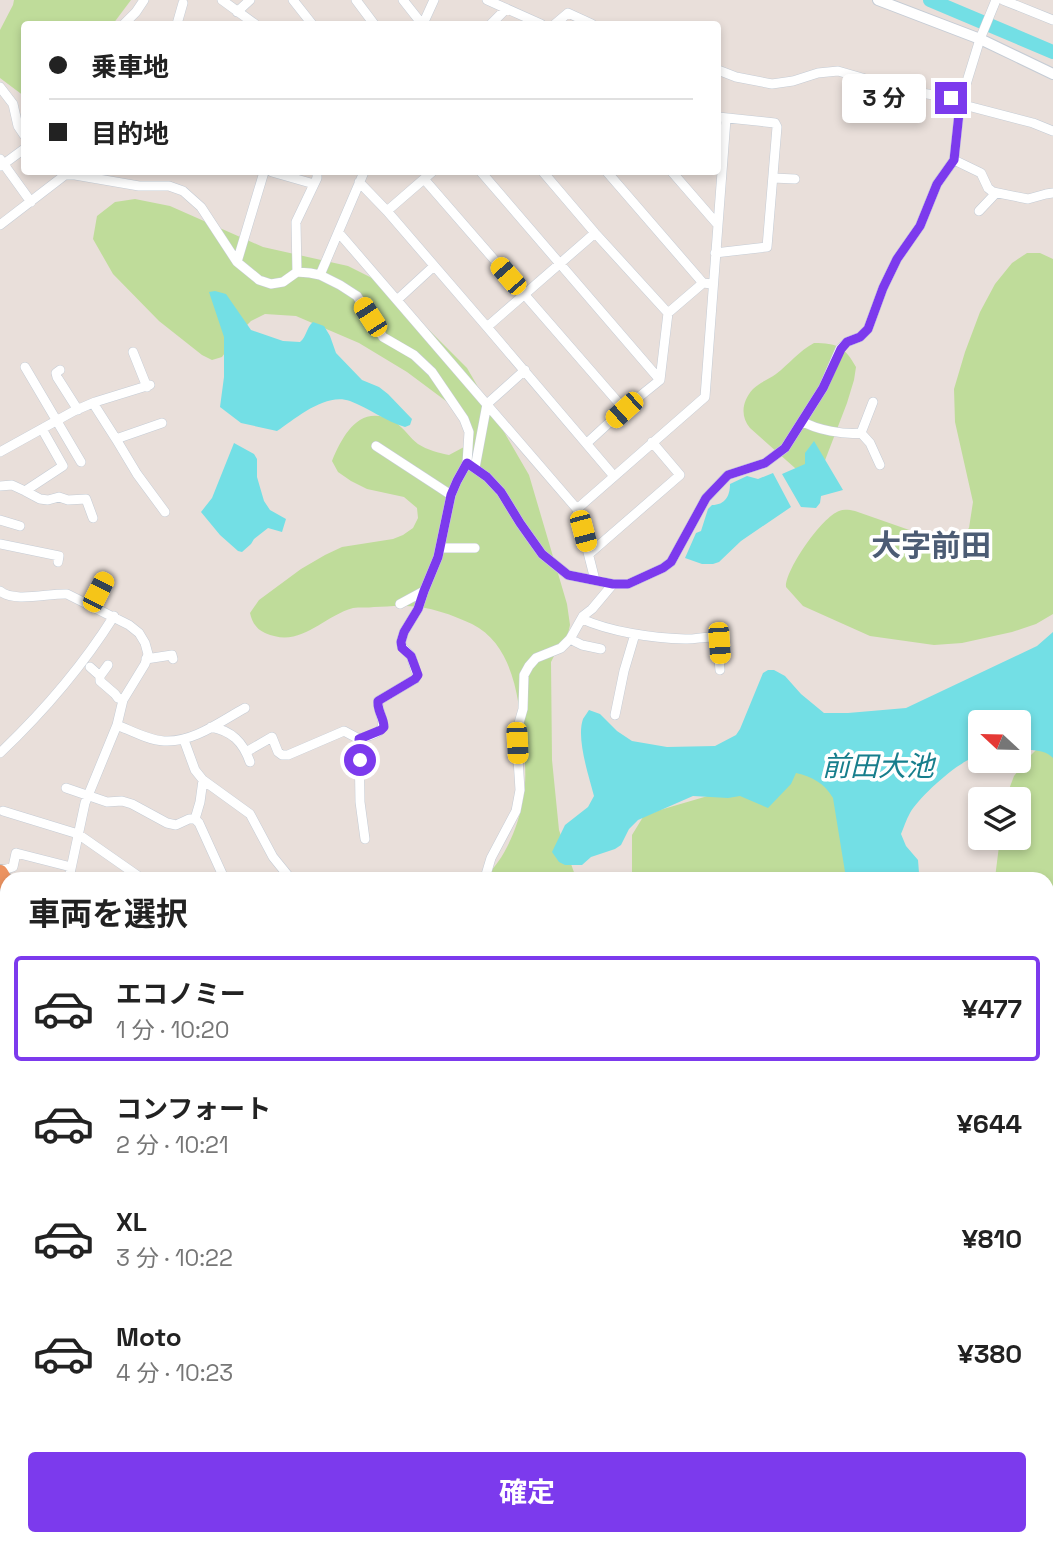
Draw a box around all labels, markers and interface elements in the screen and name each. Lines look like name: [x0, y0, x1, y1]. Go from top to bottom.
text: 乗車地: [91, 50, 169, 84]
callout: 3 分: [842, 74, 926, 122]
route end: [935, 82, 967, 114]
text: 3 分: [863, 83, 905, 113]
text: 目的地: [91, 117, 169, 151]
car: [487, 253, 530, 299]
car: [350, 294, 391, 340]
car: [602, 388, 647, 432]
car: [568, 508, 599, 554]
district label: 大字前田: [871, 526, 991, 565]
car: [80, 569, 117, 615]
car: [708, 621, 731, 665]
north arrow: [968, 710, 1031, 774]
map controls: [968, 710, 1031, 850]
car: [506, 721, 529, 765]
route start: [344, 744, 376, 776]
water label: 前田大池: [822, 748, 937, 784]
button: layers: [968, 787, 1031, 850]
text: 車両を選択: [28, 894, 188, 934]
icon: car: [32, 977, 95, 1040]
text: エコノミー: [116, 977, 246, 1011]
text: ¥477: [962, 992, 1022, 1026]
text: 1 分 · 10:20: [116, 1015, 229, 1045]
icon: car: [32, 1092, 95, 1155]
text: コンフォート: [116, 1092, 271, 1126]
text: ¥644: [957, 1107, 1022, 1141]
text: 2 分 · 10:21: [116, 1130, 229, 1160]
text: XL: [116, 1205, 147, 1239]
icon: car: [32, 1207, 95, 1270]
text: ¥810: [962, 1222, 1022, 1256]
text: 3 分 · 10:22: [116, 1243, 233, 1273]
text: Moto: [116, 1320, 182, 1354]
icon: car: [32, 1322, 95, 1385]
text: ¥380: [958, 1337, 1022, 1371]
text: 4 分 · 10:23: [116, 1358, 233, 1388]
button: 確定: [28, 1452, 1026, 1532]

